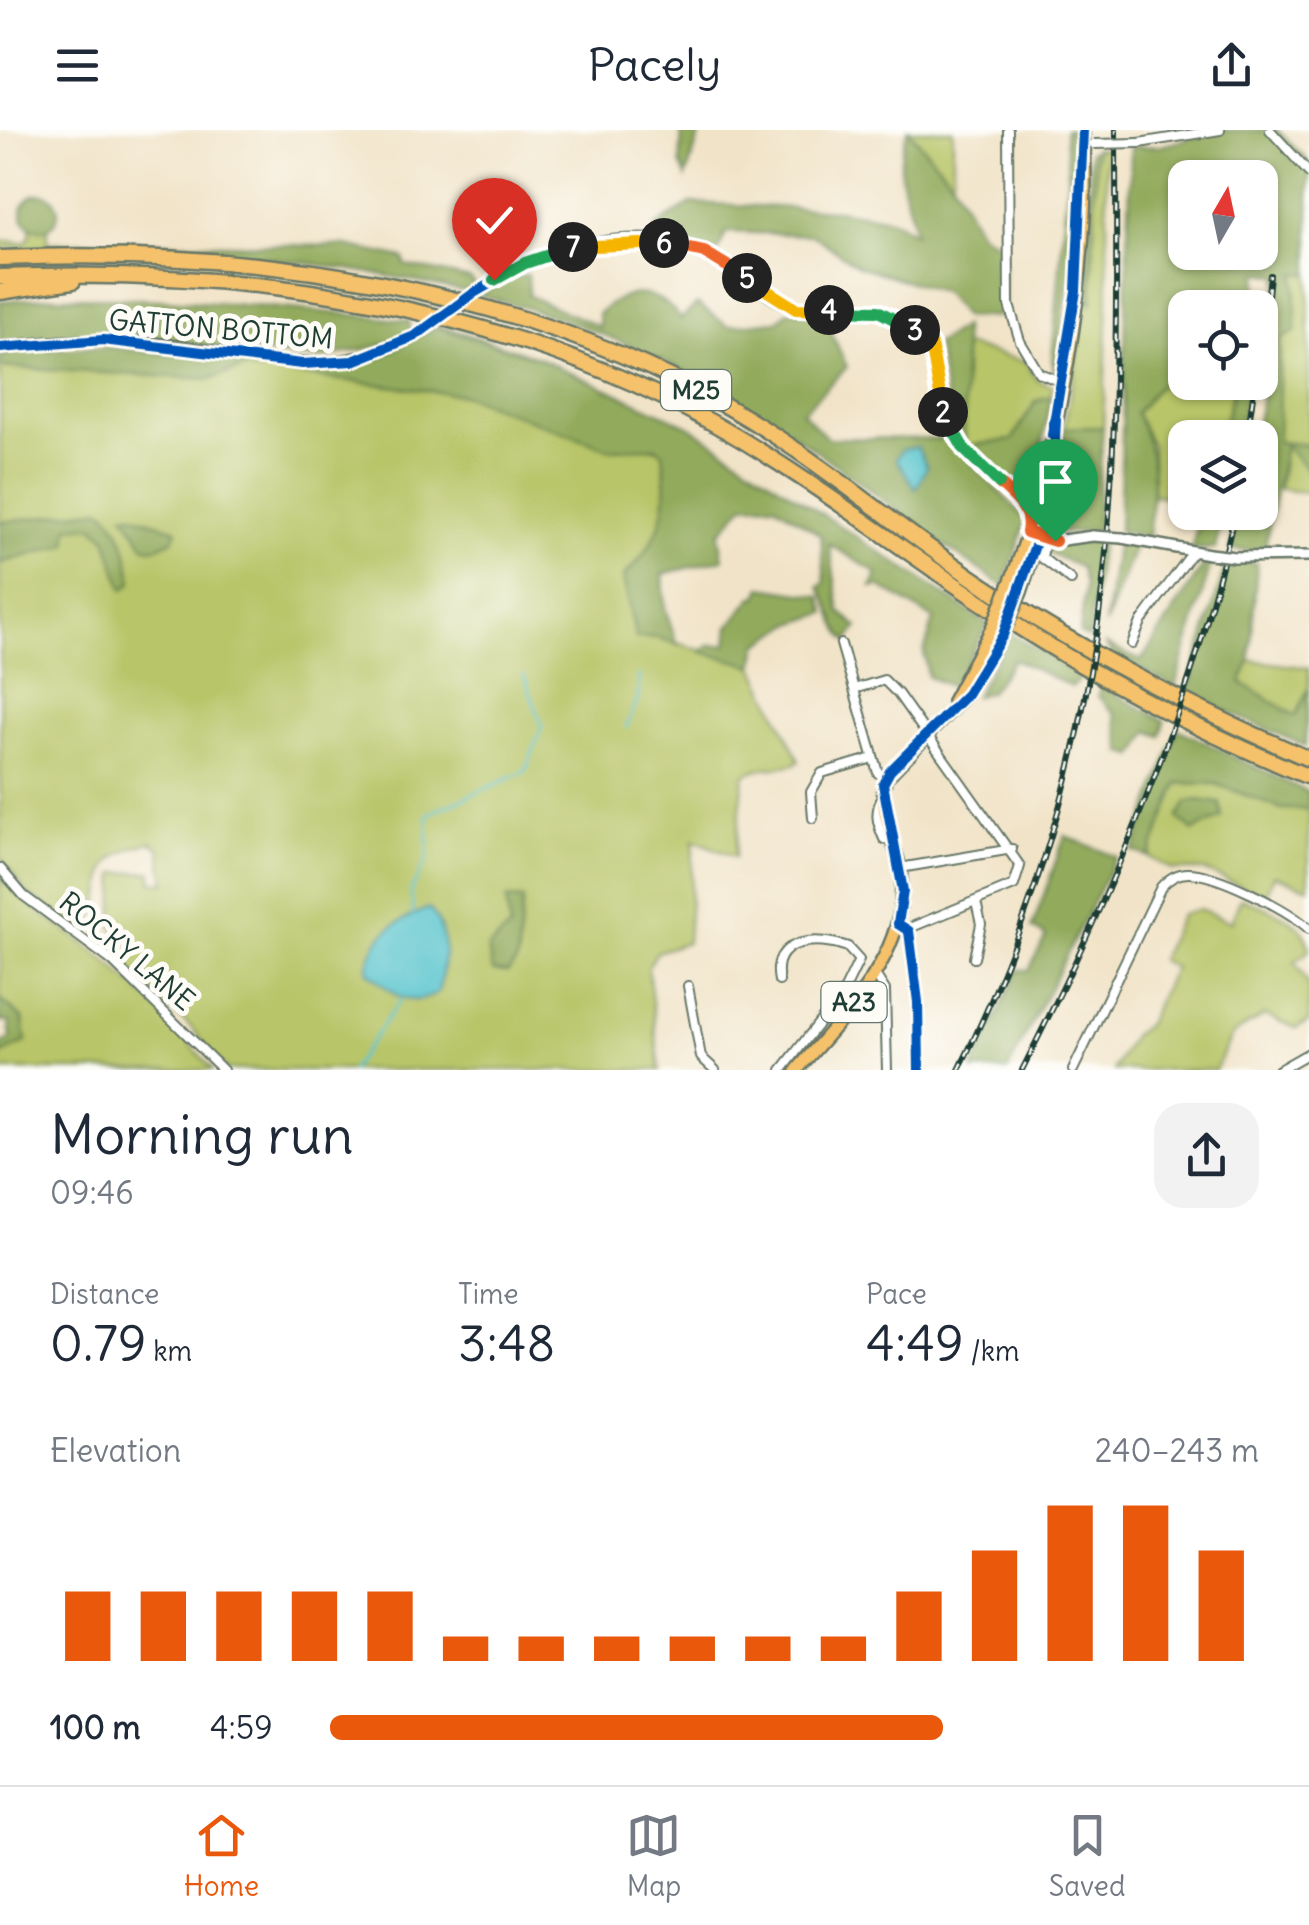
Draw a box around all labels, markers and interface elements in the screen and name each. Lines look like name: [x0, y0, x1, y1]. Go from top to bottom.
text: Pacely: [588, 37, 721, 93]
icon: menu: [50, 38, 105, 93]
icon: share: [1204, 38, 1259, 93]
north arrow: [1168, 160, 1278, 270]
map controls: [1168, 160, 1278, 530]
pin: [452, 178, 537, 281]
icon: check: [467, 193, 522, 248]
pin: 6: [639, 218, 689, 268]
pin: 7: [548, 222, 598, 272]
text: 6: [656, 225, 672, 261]
text: 7: [566, 229, 580, 265]
pin: 5: [722, 253, 772, 303]
text: 5: [739, 260, 755, 296]
pin: 4: [804, 285, 854, 335]
button: locate: [1168, 290, 1278, 400]
text: 4: [821, 292, 837, 328]
street label: GATTON BOTTOM: [107, 301, 335, 357]
pin: 3: [890, 305, 940, 355]
text: 3: [907, 312, 923, 348]
road number: M25: [661, 370, 731, 410]
pin: 2: [918, 387, 968, 437]
text: 2: [935, 394, 951, 430]
button: layers: [1168, 420, 1278, 530]
pin: [1013, 439, 1098, 542]
icon: arrive: [1028, 454, 1083, 509]
street label: ROCKY LANE: [52, 884, 202, 1018]
road number: A23: [822, 982, 886, 1022]
text: Morning run: [50, 1100, 354, 1169]
button: share: [1154, 1103, 1259, 1208]
text: 09:46: [50, 1172, 134, 1213]
text: Distance: [50, 1276, 159, 1312]
text: Time: [458, 1276, 519, 1312]
text: Pace: [866, 1276, 927, 1312]
text: 0.79: [50, 1312, 147, 1375]
text: 3:48: [458, 1312, 555, 1375]
text: 4:49: [866, 1312, 964, 1375]
text: km: [147, 1333, 192, 1369]
text: /km: [964, 1333, 1020, 1369]
text: Elevation: [50, 1430, 181, 1471]
text: 240–243 m: [1095, 1430, 1259, 1471]
text: 100 m: [50, 1707, 141, 1748]
text: 4:59: [210, 1707, 273, 1748]
tab: Home: [184, 1808, 259, 1904]
tab: Map: [626, 1808, 681, 1904]
tab: Saved: [1049, 1808, 1125, 1904]

